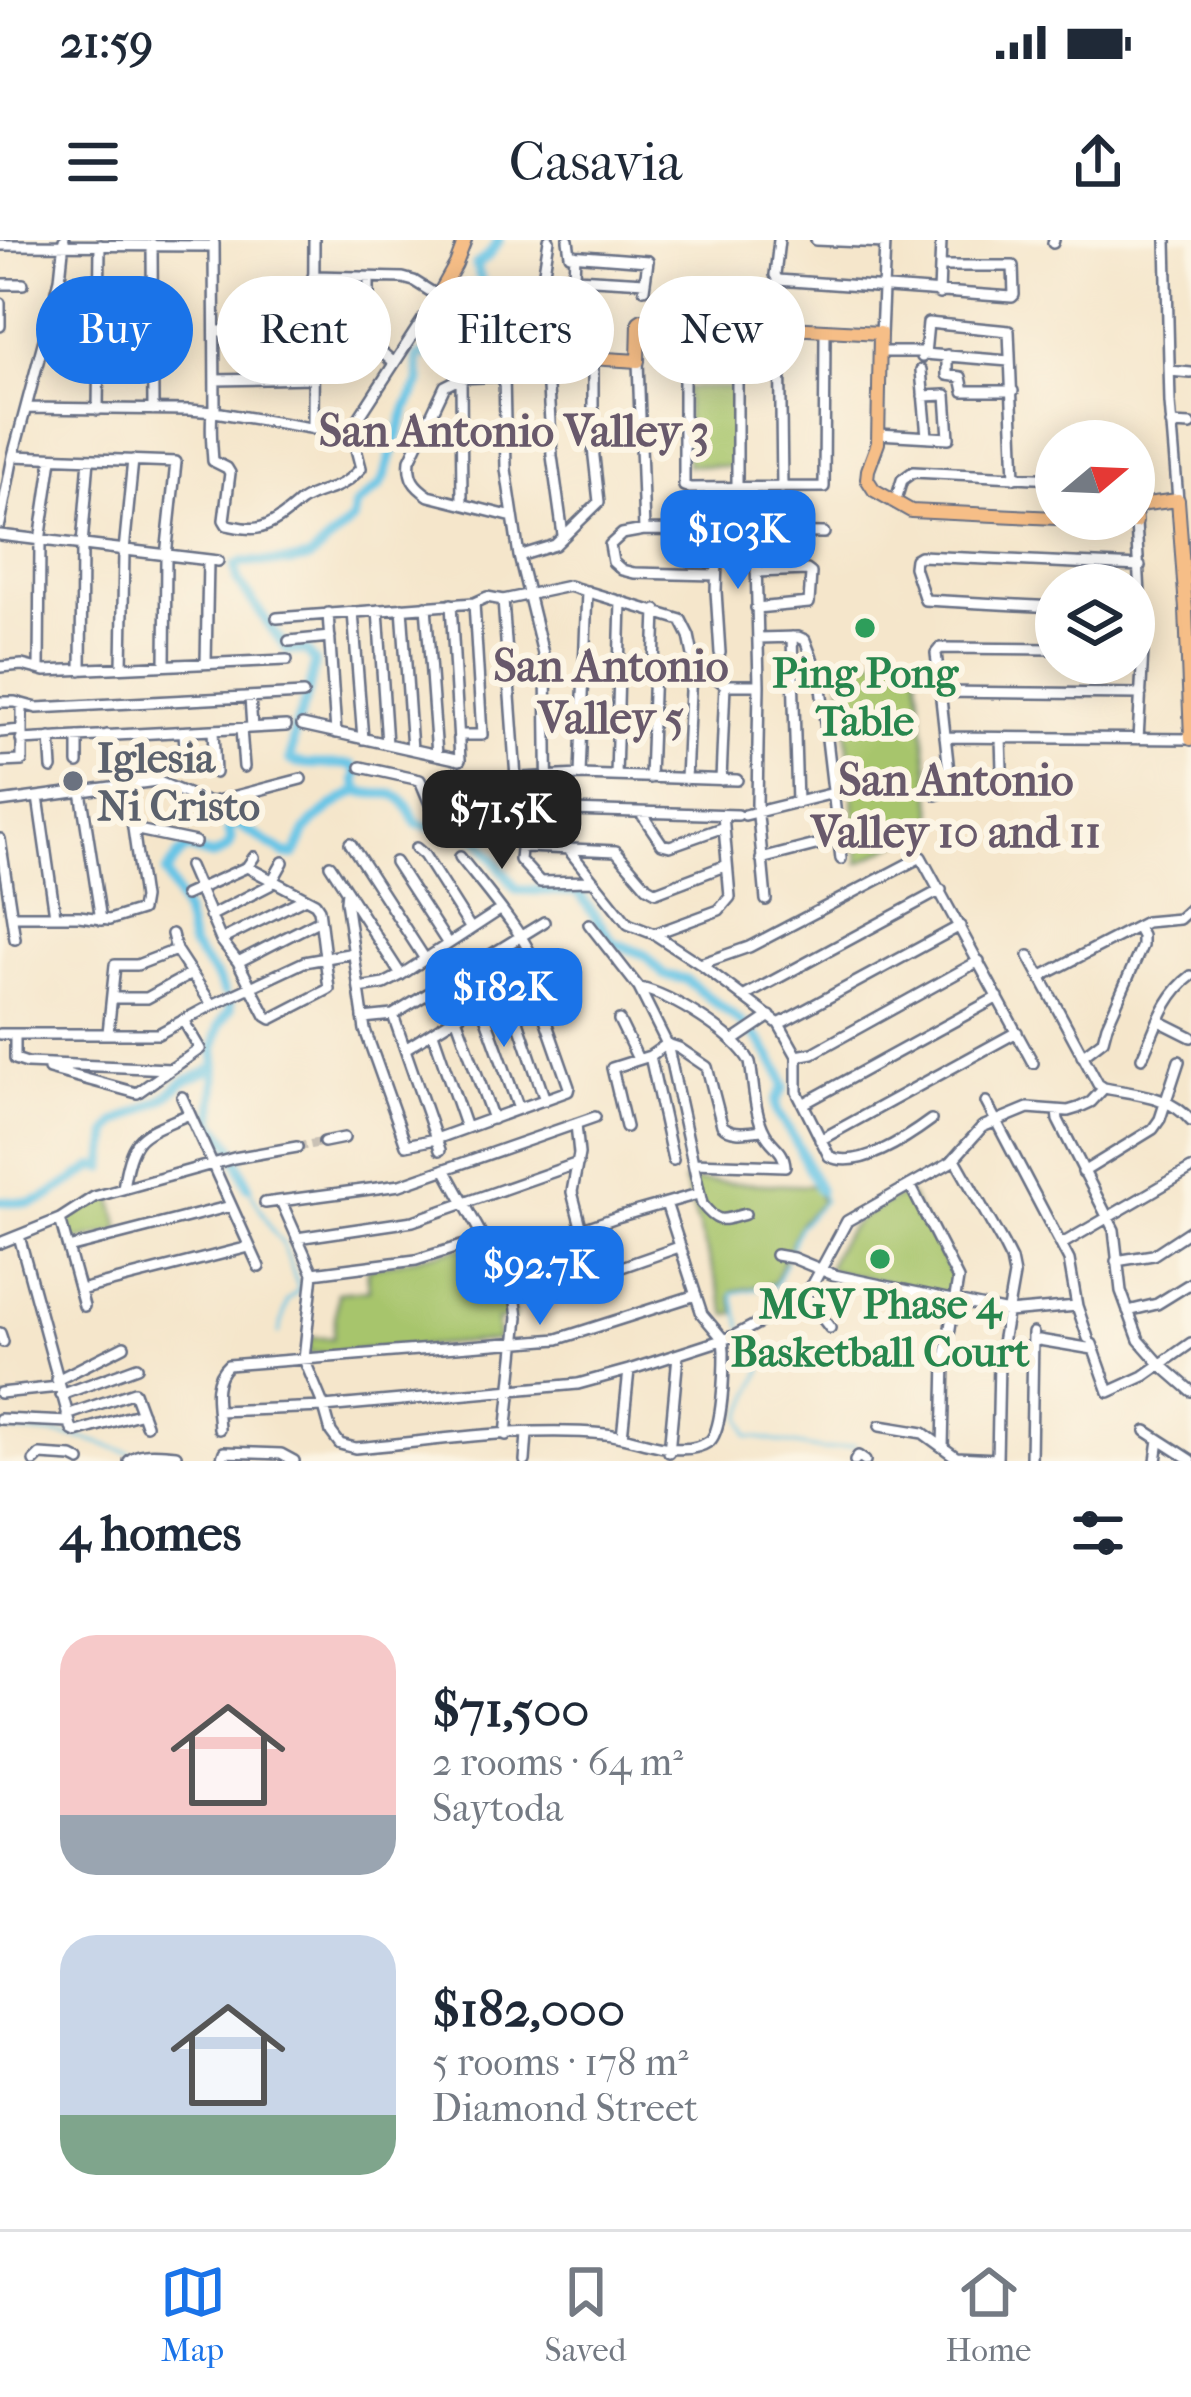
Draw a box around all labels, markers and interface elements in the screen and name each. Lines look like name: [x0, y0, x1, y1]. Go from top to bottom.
text: 21:59: [60, 16, 153, 69]
icon: menu: [60, 129, 126, 195]
icon: share: [1065, 129, 1131, 195]
text: Casavia: [509, 131, 682, 194]
chip: Buy: [36, 276, 193, 384]
chip: Rent: [217, 276, 391, 384]
chip: Filters: [415, 276, 614, 384]
chip: New: [638, 276, 805, 384]
district label: San Antonio Valley 3: [319, 405, 709, 458]
north arrow: [1035, 420, 1155, 540]
map controls: [1035, 420, 1155, 684]
pin: $103K: [654, 490, 822, 592]
text: $103K: [687, 506, 789, 552]
button: layers: [1035, 564, 1155, 684]
marker: Ping Pong Table: [852, 615, 878, 641]
district label: San Antonio Valley 5: [493, 640, 729, 745]
place label: Ping Pong Table: [772, 649, 959, 746]
place label: Iglesia Ni Cristo: [97, 734, 260, 831]
district label: San Antonio Valley 10 and 11: [810, 754, 1101, 859]
marker: Iglesia Ni Cristo: [60, 768, 86, 794]
pin: $71.5K: [404, 770, 600, 872]
text: $71.5K: [449, 786, 555, 832]
pin: $182K: [420, 948, 588, 1050]
text: $182K: [452, 964, 556, 1010]
pin: $92.7K: [442, 1226, 638, 1328]
text: $92.7K: [483, 1242, 597, 1288]
marker: MGV Phase 4 Basketball Court: [867, 1246, 893, 1272]
place label: MGV Phase 4 Basketball Court: [731, 1280, 1030, 1377]
icon: filters: [1065, 1500, 1131, 1566]
text: 4 homes: [60, 1503, 241, 1563]
text: $71,500: [432, 1679, 589, 1739]
icon: home: [156, 1683, 300, 1827]
text: 2 rooms · 64 m²: [432, 1739, 683, 1785]
text: Saytoda: [432, 1785, 563, 1831]
text: $182,000: [432, 1979, 625, 2039]
icon: home: [156, 1983, 300, 2127]
text: 5 rooms · 178 m²: [432, 2039, 688, 2085]
text: Diamond Street: [432, 2085, 698, 2131]
tab: Map: [160, 2259, 226, 2370]
tab: Saved: [545, 2259, 626, 2370]
tab: Home: [946, 2259, 1031, 2370]

